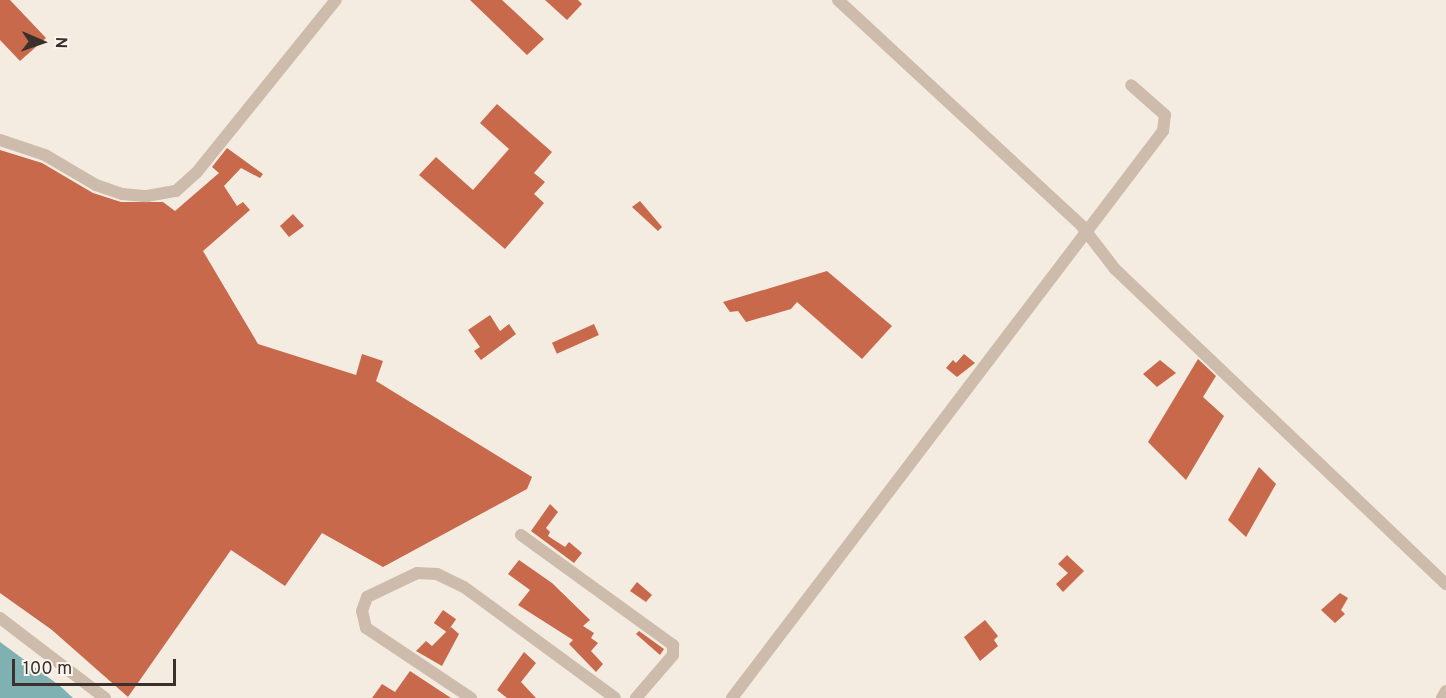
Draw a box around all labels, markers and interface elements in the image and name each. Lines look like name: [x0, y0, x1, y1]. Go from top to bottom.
north arrow: [12, 12, 72, 72]
text: N: [50, 37, 70, 49]
scale bar: [15, 647, 178, 685]
text: 100 m: [23, 658, 72, 681]

